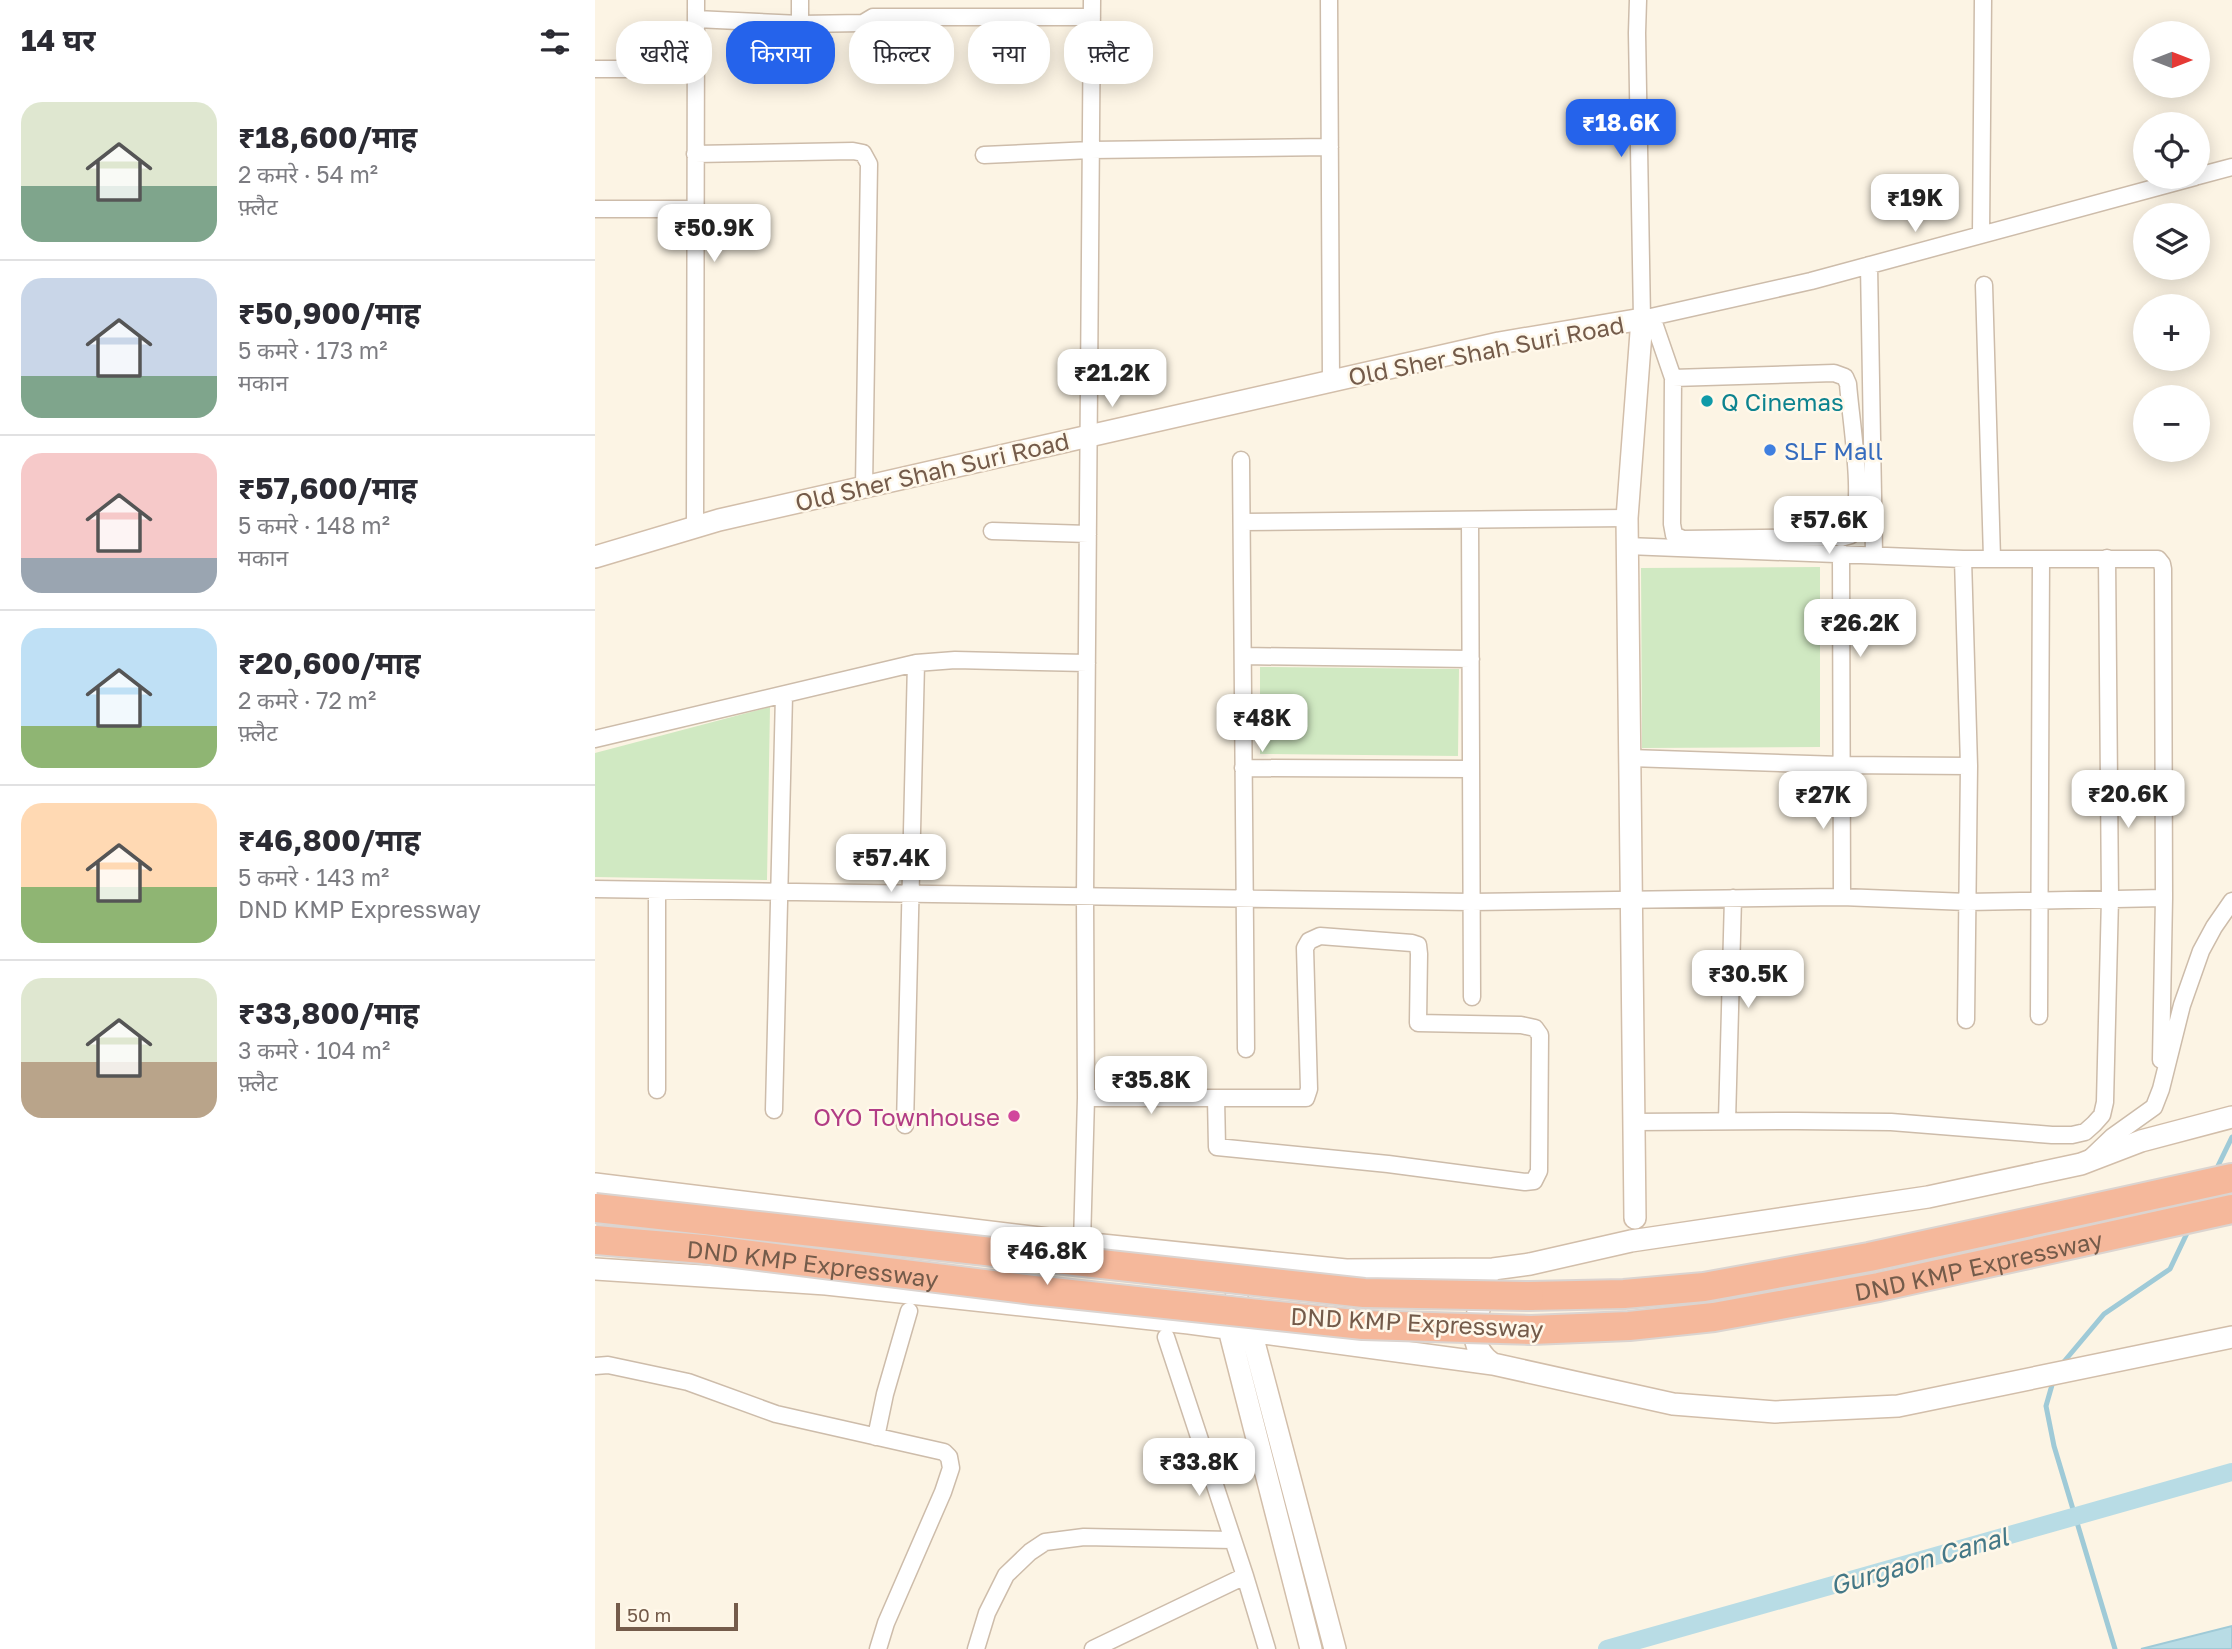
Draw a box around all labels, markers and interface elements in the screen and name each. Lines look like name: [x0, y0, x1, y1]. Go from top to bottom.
chip: खरीदें: [616, 21, 712, 84]
chip: किराया: [726, 21, 835, 84]
chip: फ़िल्टर: [849, 21, 954, 84]
chip: नया: [968, 21, 1050, 84]
chip: फ़्लैट: [1064, 21, 1153, 84]
north arrow: [2133, 21, 2210, 98]
map controls: [2133, 21, 2210, 462]
text: 14 घर: [21, 22, 95, 58]
icon: filters: [536, 23, 574, 61]
pin: ₹18.6K: [1564, 100, 1678, 159]
text: ₹18.6K: [1582, 108, 1660, 136]
button: locate: [2133, 112, 2210, 189]
text: ₹18,600/माह: [238, 119, 417, 155]
icon: home: [77, 130, 161, 214]
text: 2 कमरे · 54 m²: [238, 160, 378, 188]
pin: ₹19K: [1874, 174, 1956, 234]
text: ₹19K: [1887, 183, 1943, 211]
text: फ़्लैट: [238, 192, 278, 220]
button: layers: [2133, 203, 2210, 280]
pin: ₹50.9K: [657, 204, 771, 264]
text: ₹50.9K: [674, 213, 754, 241]
button: +: [2133, 294, 2210, 371]
text: ₹50,900/माह: [238, 295, 420, 331]
icon: home: [77, 306, 161, 390]
street label: Old Sher Shah Suri Road: [1346, 309, 1626, 391]
text: 5 कमरे · 173 m²: [238, 336, 388, 364]
pin: ₹21.2K: [1055, 350, 1169, 409]
text: ₹21.2K: [1073, 358, 1151, 386]
text: मकान: [238, 368, 288, 396]
button: −: [2133, 385, 2210, 462]
place label: Q Cinemas: [1721, 387, 1844, 416]
marker: Q Cinemas: [1699, 393, 1715, 409]
street label: Old Sher Shah Suri Road: [792, 425, 1072, 517]
place label: SLF Mall: [1784, 436, 1883, 465]
marker: SLF Mall: [1762, 442, 1778, 458]
text: ₹57,600/माह: [238, 470, 417, 506]
icon: home: [77, 481, 161, 565]
pin: ₹57.6K: [1772, 496, 1886, 556]
text: ₹57.6K: [1790, 505, 1868, 533]
text: 5 कमरे · 148 m²: [238, 511, 390, 539]
text: मकान: [238, 543, 288, 571]
pin: ₹26.2K: [1803, 600, 1917, 659]
text: ₹26.2K: [1820, 608, 1900, 636]
text: ₹20,600/माह: [238, 645, 420, 681]
icon: home: [77, 656, 161, 740]
text: 2 कमरे · 72 m²: [238, 686, 376, 714]
pin: ₹48K: [1221, 694, 1303, 754]
text: ₹48K: [1233, 703, 1291, 731]
text: फ़्लैट: [238, 718, 278, 746]
pin: ₹20.6K: [2071, 770, 2185, 830]
pin: ₹27K: [1782, 772, 1864, 831]
text: ₹20.6K: [2088, 779, 2168, 807]
text: ₹27K: [1795, 780, 1851, 808]
text: ₹46,800/माह: [238, 822, 421, 858]
icon: home: [77, 831, 161, 915]
pin: ₹57.4K: [834, 834, 948, 894]
text: ₹57.4K: [852, 843, 930, 871]
text: 5 कमरे · 143 m²: [238, 863, 389, 891]
text: DND KMP Expressway: [238, 895, 481, 923]
pin: ₹30.5K: [1691, 950, 1805, 1010]
text: ₹30.5K: [1708, 959, 1788, 987]
text: ₹33,800/माह: [238, 995, 419, 1031]
icon: home: [77, 1006, 161, 1090]
text: 3 कमरे · 104 m²: [238, 1036, 390, 1064]
pin: ₹35.8K: [1094, 1056, 1208, 1116]
text: ₹35.8K: [1111, 1065, 1191, 1093]
text: फ़्लैट: [238, 1068, 278, 1096]
place label: OYO Townhouse: [813, 1102, 1000, 1131]
marker: OYO Townhouse: [1006, 1108, 1022, 1124]
street label: DND KMP Expressway: [1852, 1224, 2105, 1306]
pin: ₹46.8K: [990, 1228, 1104, 1287]
street label: DND KMP Expressway: [686, 1233, 940, 1293]
text: ₹46.8K: [1007, 1236, 1087, 1264]
street label: DND KMP Expressway: [1290, 1301, 1544, 1343]
pin: ₹33.8K: [1142, 1438, 1256, 1498]
text: ₹33.8K: [1159, 1447, 1239, 1475]
water label: Gurgaon Canal: [1826, 1520, 2013, 1601]
scale bar: [616, 1600, 739, 1632]
text: 50 m: [627, 1603, 671, 1626]

